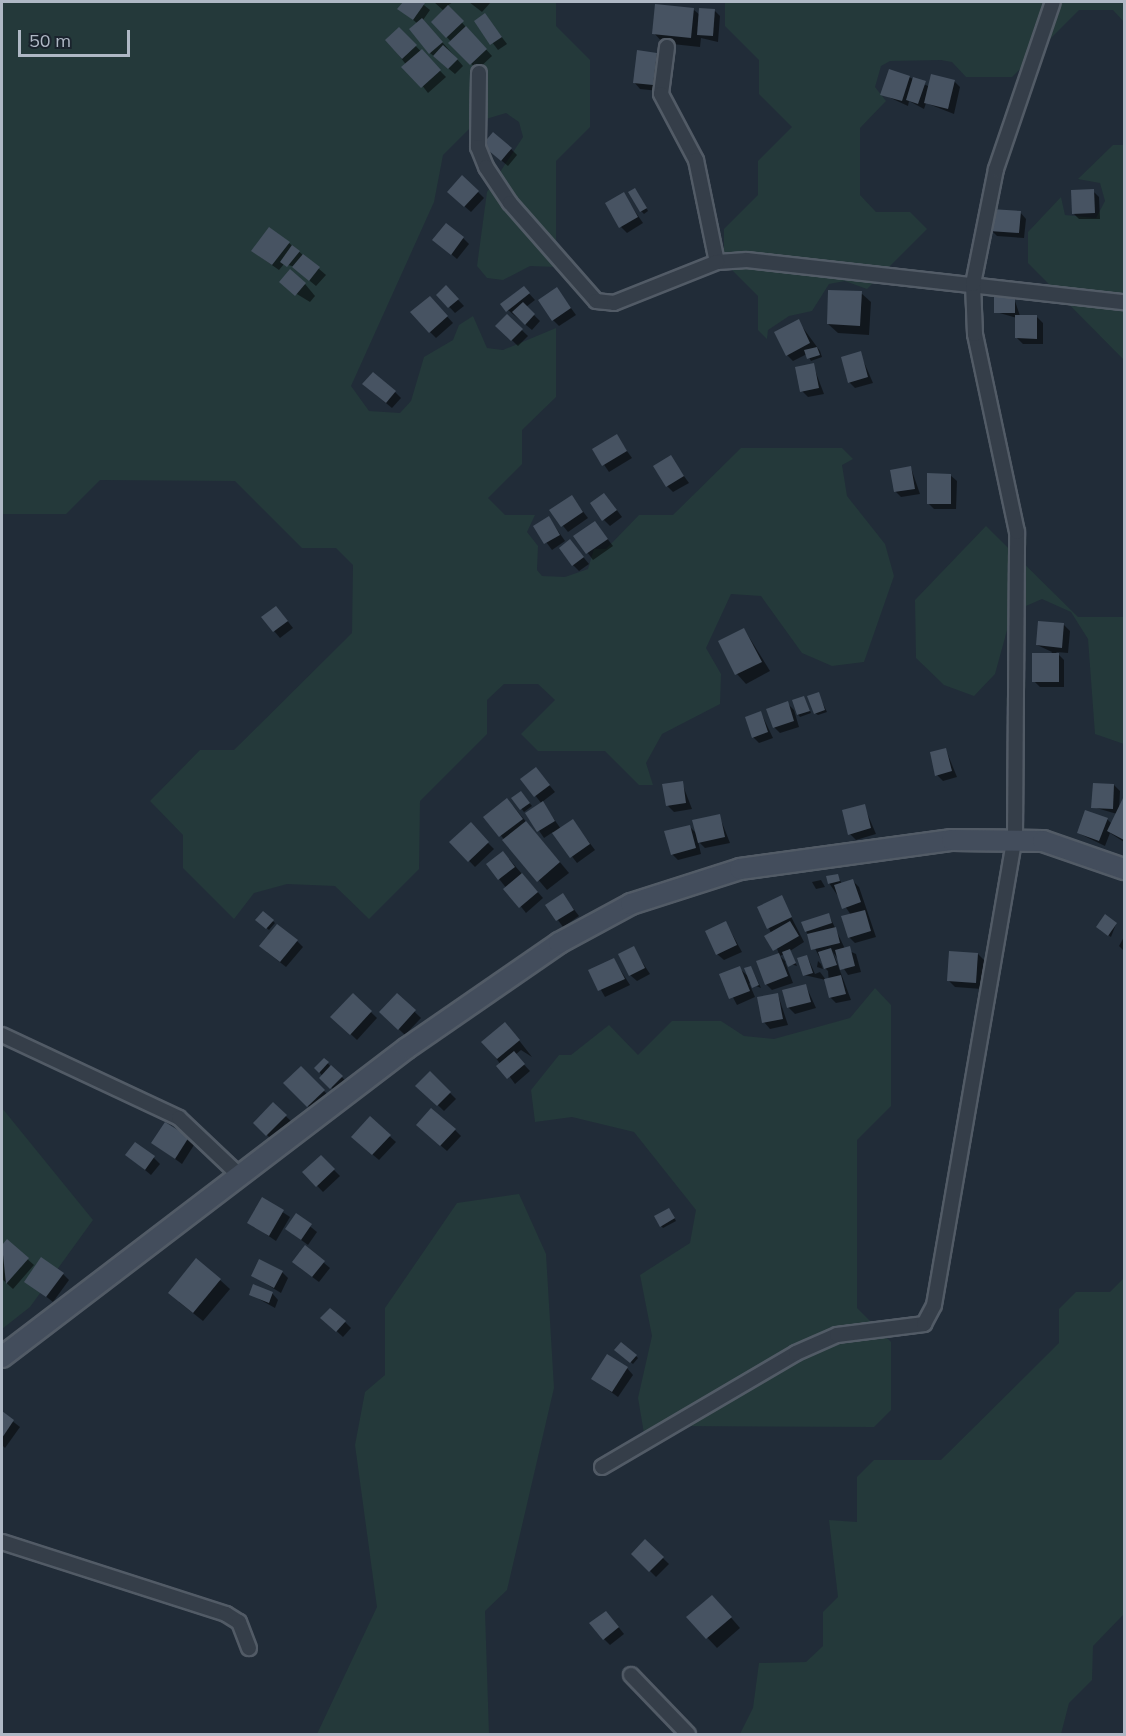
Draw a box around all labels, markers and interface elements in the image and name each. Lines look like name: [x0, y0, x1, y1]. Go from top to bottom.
scale bar: [21, 18, 134, 56]
text: 50 m: [29, 29, 71, 52]

